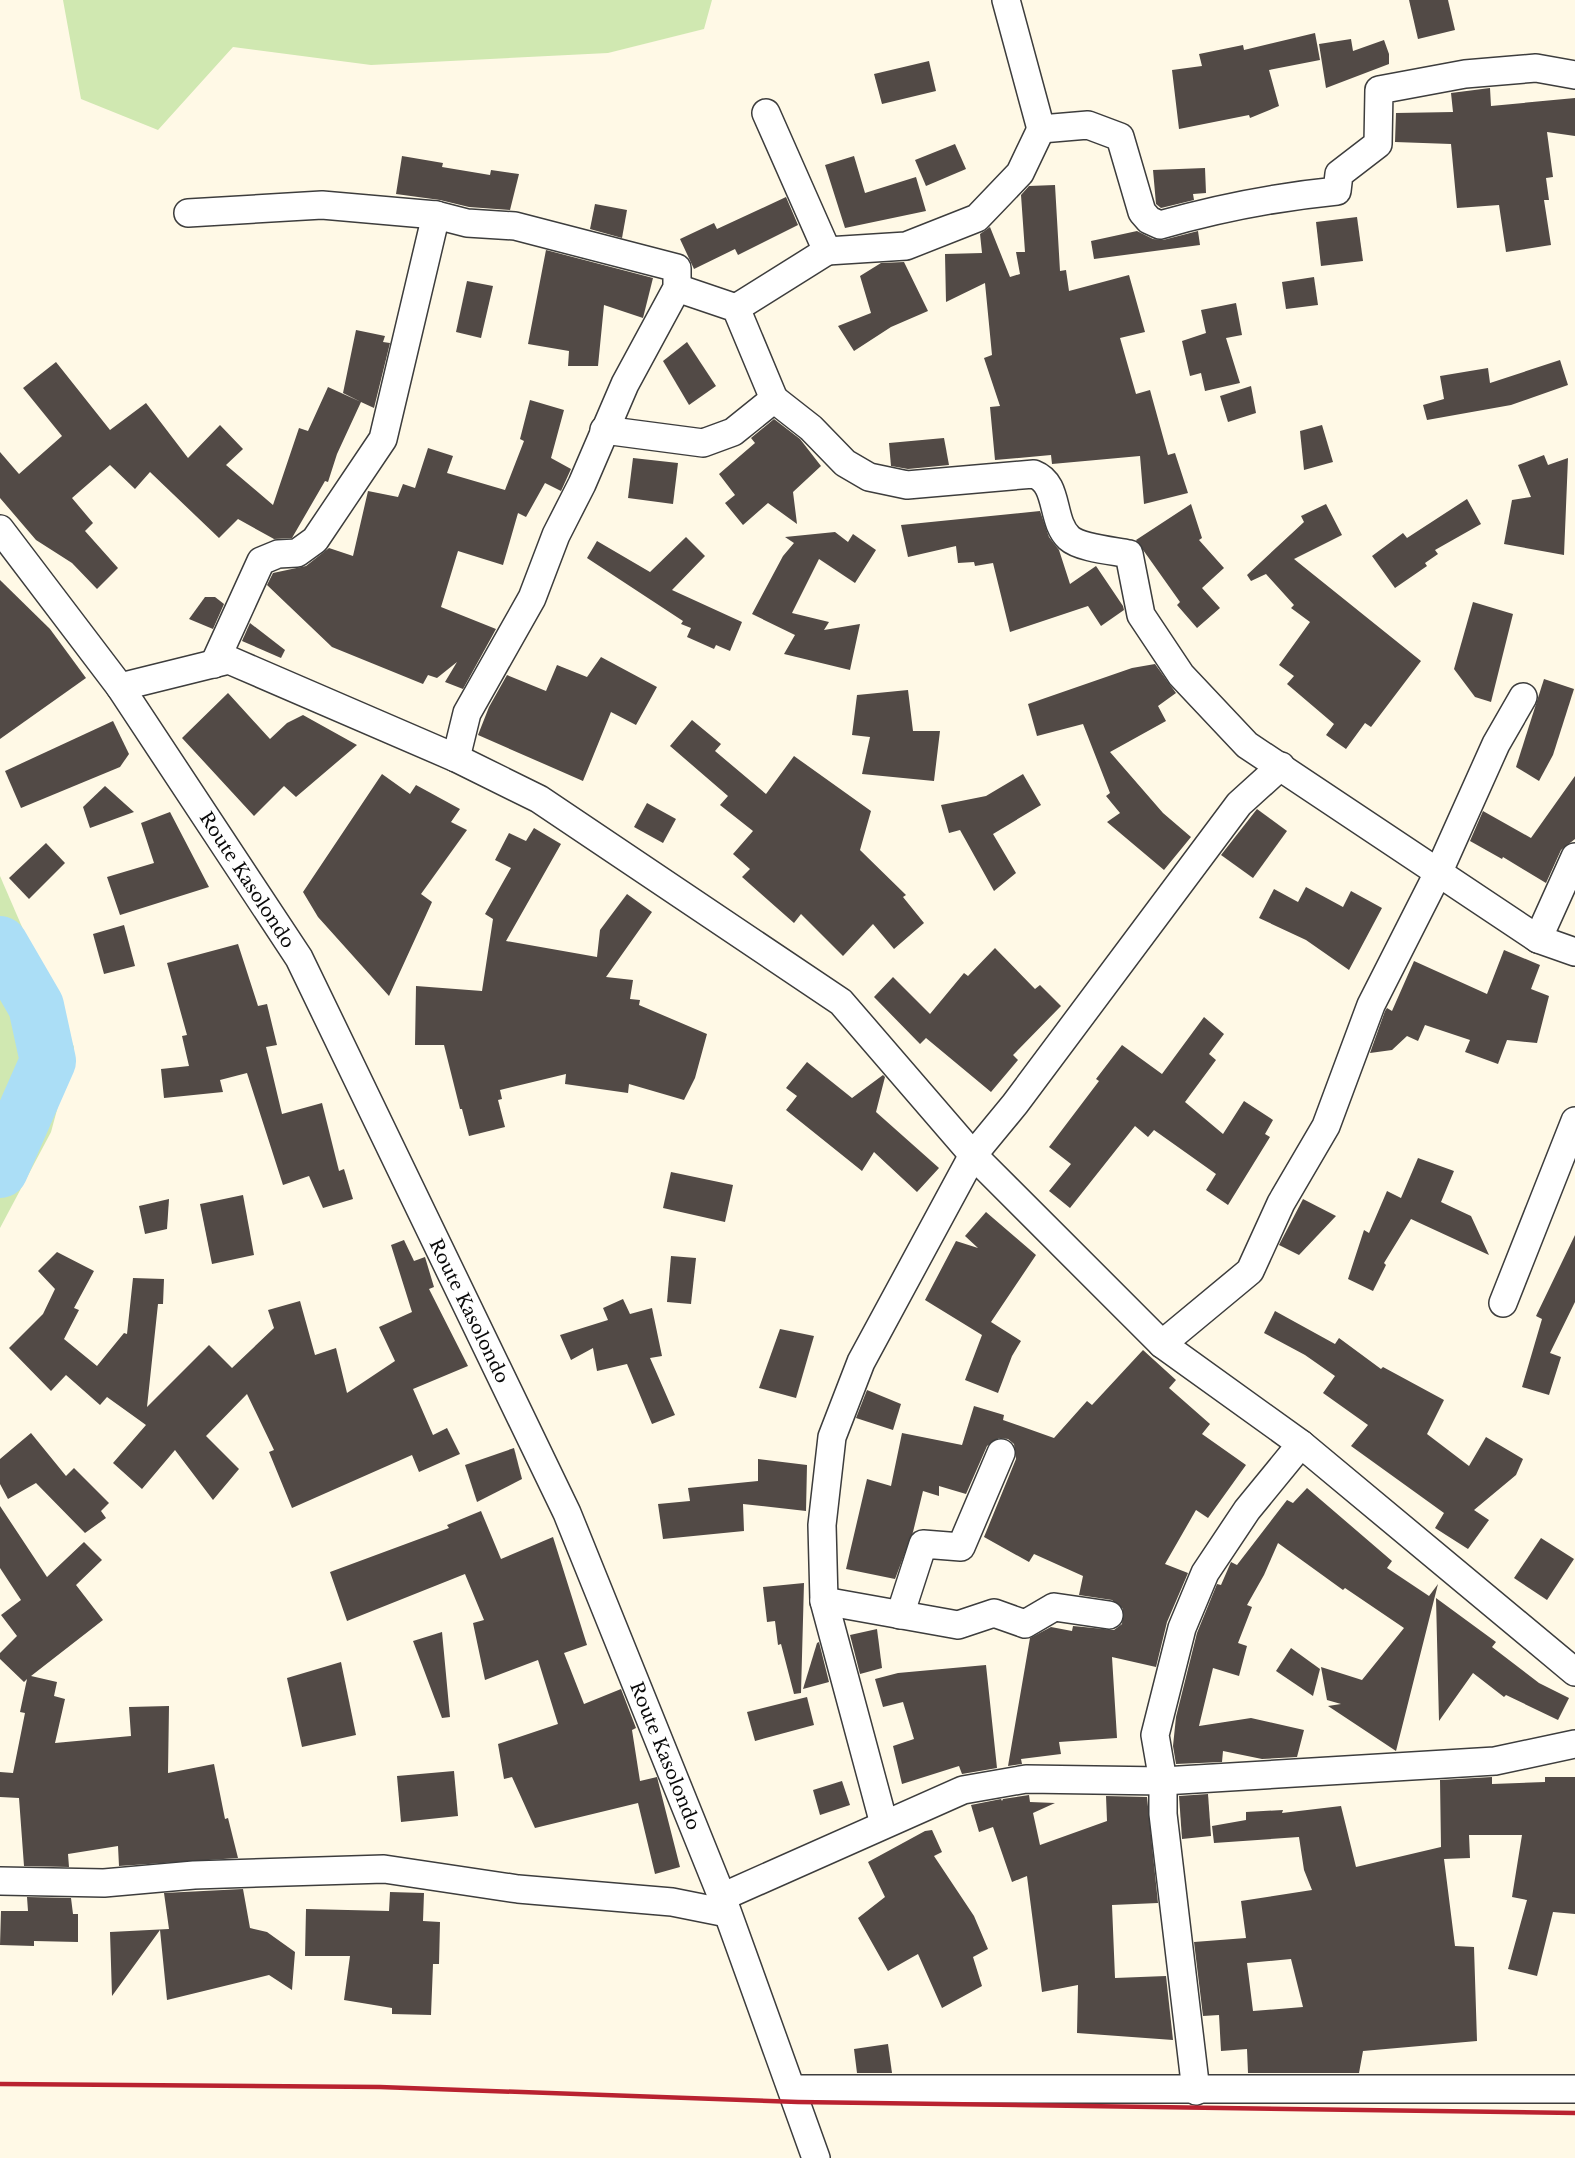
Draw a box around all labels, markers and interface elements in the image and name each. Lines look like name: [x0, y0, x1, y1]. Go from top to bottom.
street label: Route Kasolondo: [195, 808, 299, 952]
street label: Route Kasolondo: [424, 1235, 514, 1387]
street label: Route Kasolondo: [625, 1679, 705, 1833]

